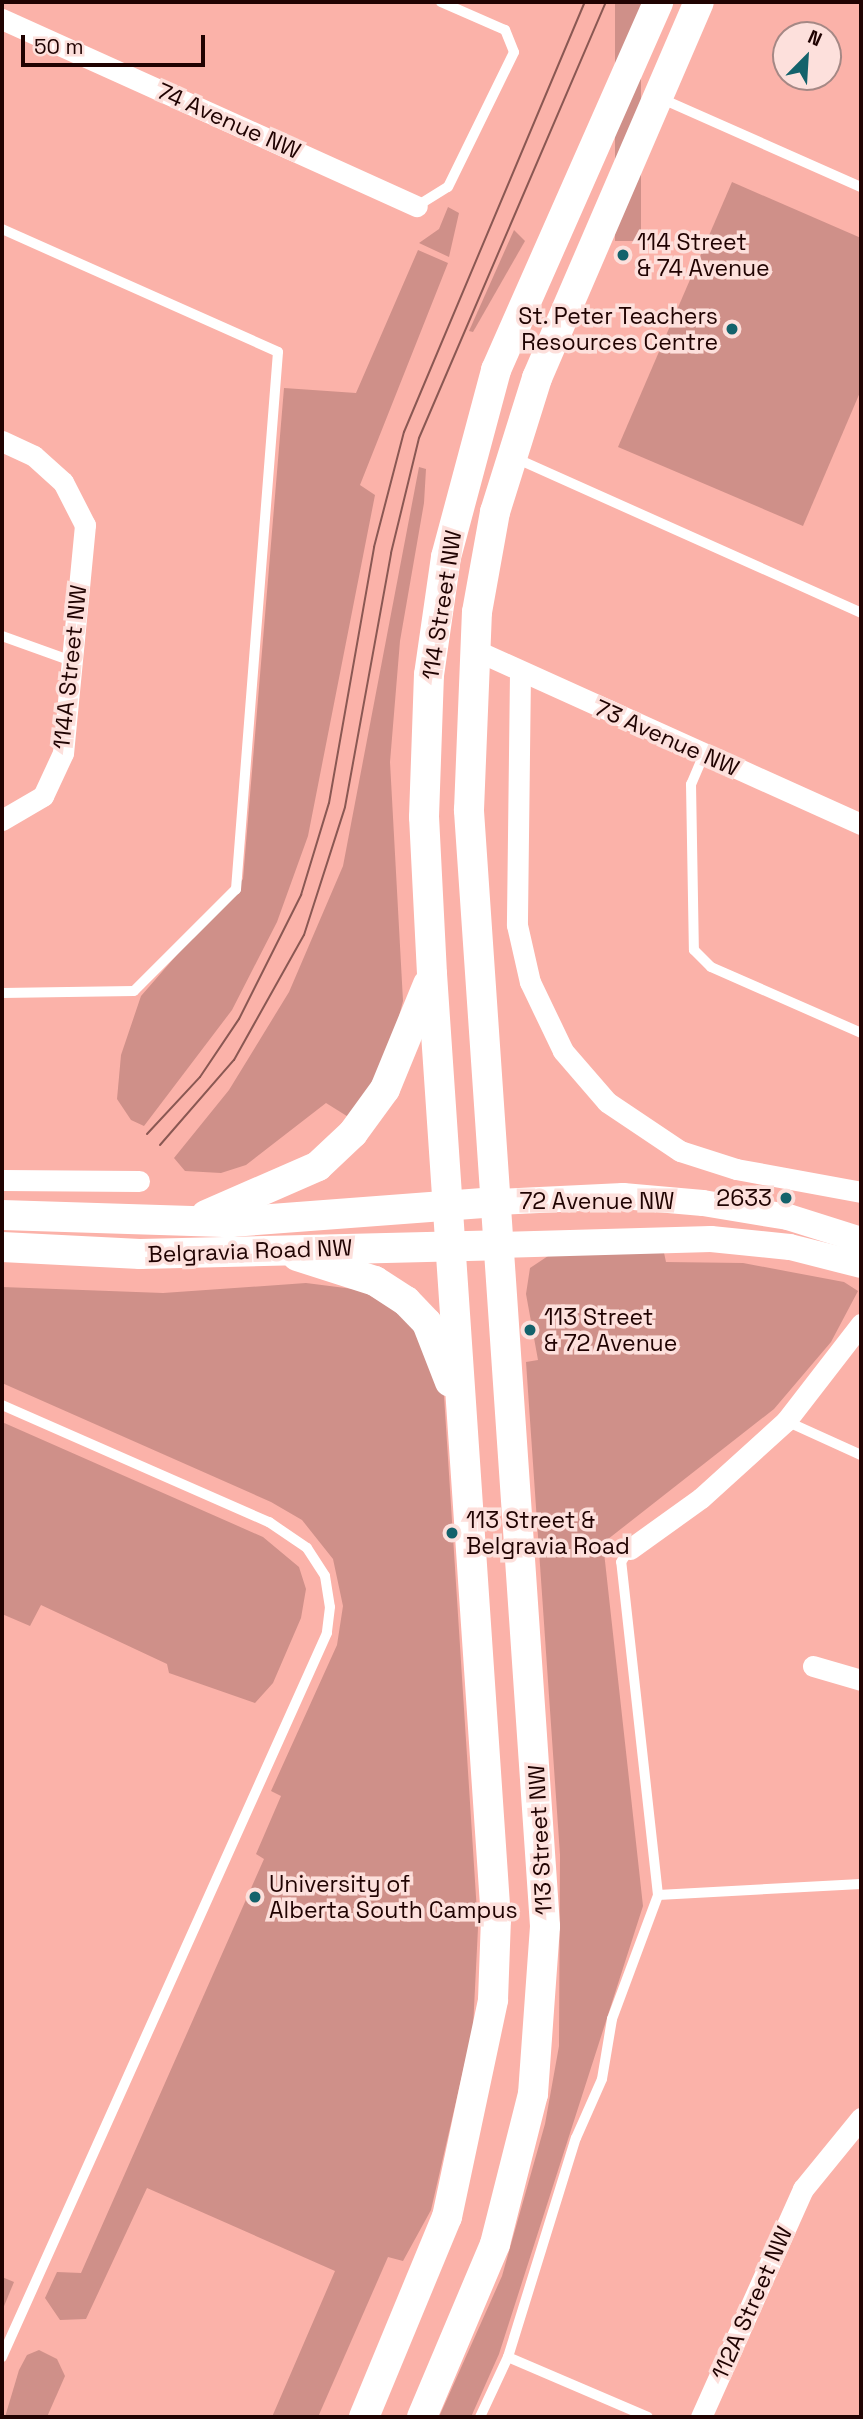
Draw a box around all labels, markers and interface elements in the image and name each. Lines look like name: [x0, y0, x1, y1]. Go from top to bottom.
scale bar: [24, 21, 208, 65]
north arrow: [772, 21, 842, 91]
text: N: [804, 24, 826, 52]
text: 50 m: [34, 33, 84, 60]
street label: 74 Avenue NW: [153, 77, 305, 165]
place label: 114 Street & 74 Avenue: [637, 228, 770, 282]
marker: 114 Street & 74 Avenue: [615, 247, 631, 263]
place label: St. Peter Teachers Resources Centre: [517, 302, 718, 356]
marker: St. Peter Teachers Resources Centre: [724, 321, 740, 337]
street label: 114 Street NW: [417, 528, 467, 682]
street label: 114A Street NW: [48, 583, 92, 751]
street label: 73 Avenue NW: [590, 694, 744, 782]
place label: 2633: [716, 1184, 772, 1212]
street label: 72 Avenue NW: [519, 1187, 675, 1215]
marker: 2633: [778, 1190, 794, 1206]
street label: Belgravia Road NW: [147, 1234, 353, 1268]
place label: 113 Street & 72 Avenue: [544, 1303, 678, 1357]
marker: 113 Street & 72 Avenue: [522, 1322, 538, 1338]
place label: 113 Street & Belgravia Road: [466, 1506, 630, 1560]
marker: 113 Street & Belgravia Road: [444, 1525, 460, 1541]
street label: 113 Street NW: [522, 1764, 558, 1916]
place label: University of Alberta South Campus: [269, 1870, 518, 1924]
marker: University of Alberta South Campus: [247, 1889, 263, 1905]
street label: 112A Street NW: [706, 2222, 798, 2384]

